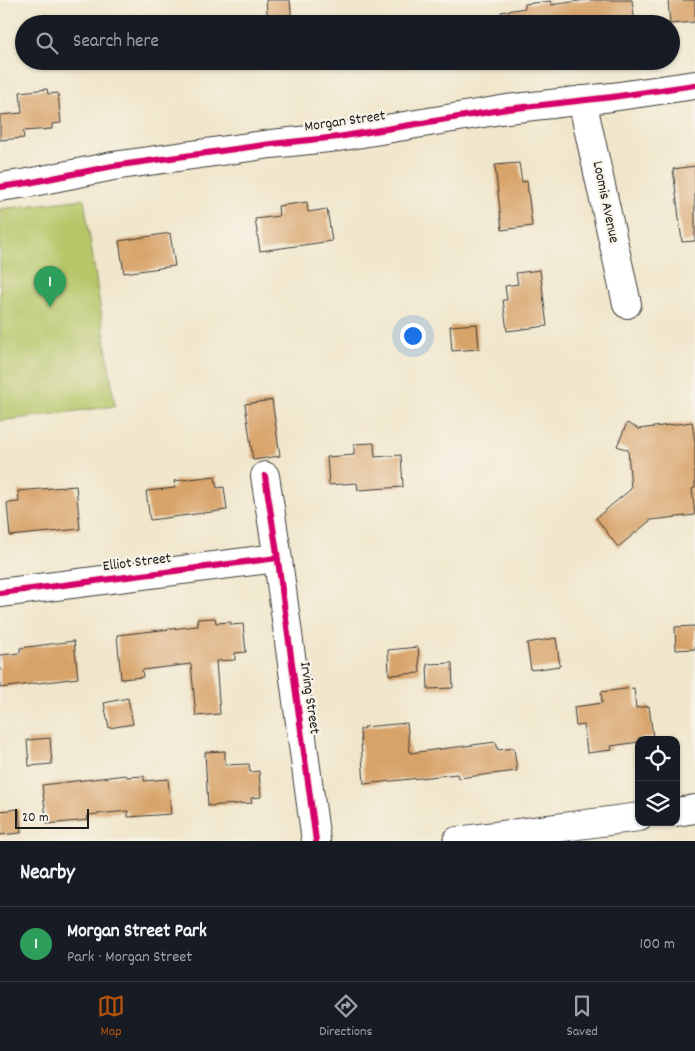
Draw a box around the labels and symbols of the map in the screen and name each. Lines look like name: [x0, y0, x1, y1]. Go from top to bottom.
street label: Morgan Street: [303, 105, 387, 139]
street label: Loomis Avenue: [586, 159, 625, 245]
pin: 1: [34, 266, 66, 307]
your location: [400, 323, 426, 349]
street label: Elliot Street: [102, 548, 173, 578]
street label: Irving Street: [293, 661, 325, 736]
scale bar: [15, 806, 89, 829]

